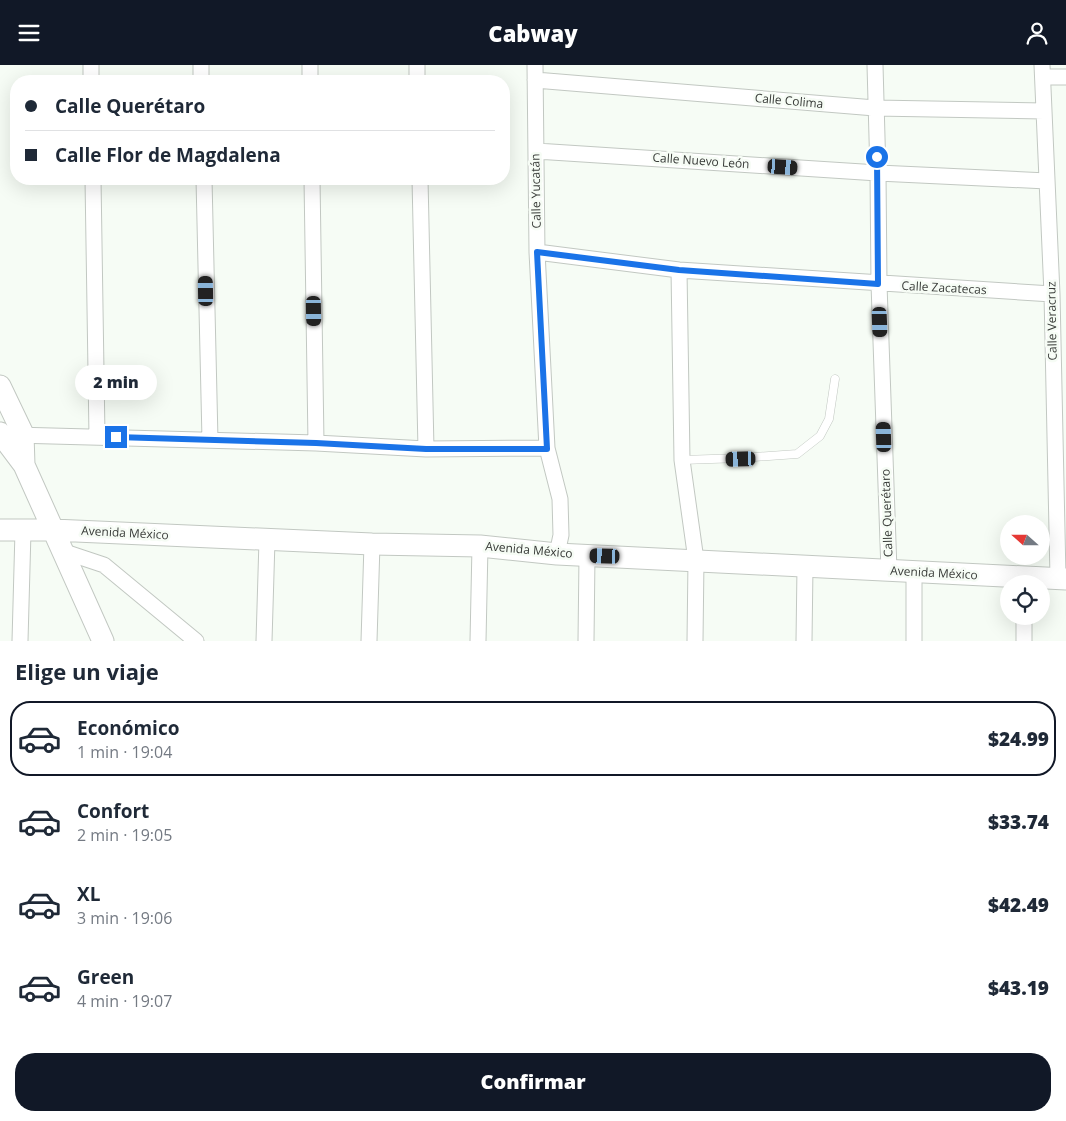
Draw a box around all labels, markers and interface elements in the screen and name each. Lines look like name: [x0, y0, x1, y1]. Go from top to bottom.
text: Cabway: [488, 18, 578, 48]
icon: menu: [15, 19, 43, 47]
icon: person: [1023, 19, 1051, 47]
street label: Calle Colima: [754, 89, 824, 112]
text: Calle Querétaro: [55, 93, 205, 119]
text: Calle Flor de Magdalena: [55, 142, 281, 168]
route start: [866, 146, 888, 168]
street label: Calle Nuevo León: [652, 149, 750, 172]
street label: Calle Yucatán: [526, 153, 545, 229]
car: [767, 158, 798, 176]
car: [198, 276, 213, 306]
street label: Calle Zacatecas: [901, 277, 987, 298]
street label: Calle Veracruz: [1042, 281, 1061, 361]
car: [306, 296, 321, 326]
car: [871, 307, 888, 337]
callout: 2 min: [75, 365, 157, 399]
text: 2 min: [93, 371, 139, 393]
car: [875, 422, 892, 452]
route end: [105, 426, 127, 448]
car: [725, 451, 756, 467]
street label: Calle Querétaro: [876, 469, 897, 557]
north arrow: [1000, 515, 1050, 565]
map controls: [1000, 515, 1050, 625]
street label: Avenida México: [81, 522, 169, 543]
street label: Avenida México: [485, 537, 573, 562]
car: [589, 548, 620, 564]
street label: Avenida México: [890, 562, 978, 583]
button: locate: [1000, 575, 1050, 625]
text: Elige un viaje: [15, 656, 159, 686]
text: Económico: [77, 715, 179, 741]
icon: car: [17, 716, 62, 761]
text: $24.99: [988, 726, 1049, 752]
text: 1 min · 19:04: [77, 741, 172, 763]
text: Confort: [77, 798, 149, 824]
icon: car: [17, 799, 62, 844]
text: $33.74: [988, 809, 1049, 835]
text: 2 min · 19:05: [77, 824, 172, 846]
text: XL: [77, 881, 100, 907]
icon: car: [17, 882, 62, 927]
text: $42.49: [988, 892, 1049, 918]
text: 3 min · 19:06: [77, 907, 172, 929]
text: Green: [77, 964, 134, 990]
icon: car: [17, 965, 62, 1010]
text: $43.19: [988, 975, 1049, 1001]
text: 4 min · 19:07: [77, 990, 172, 1012]
button: Confirmar: [15, 1053, 1051, 1111]

